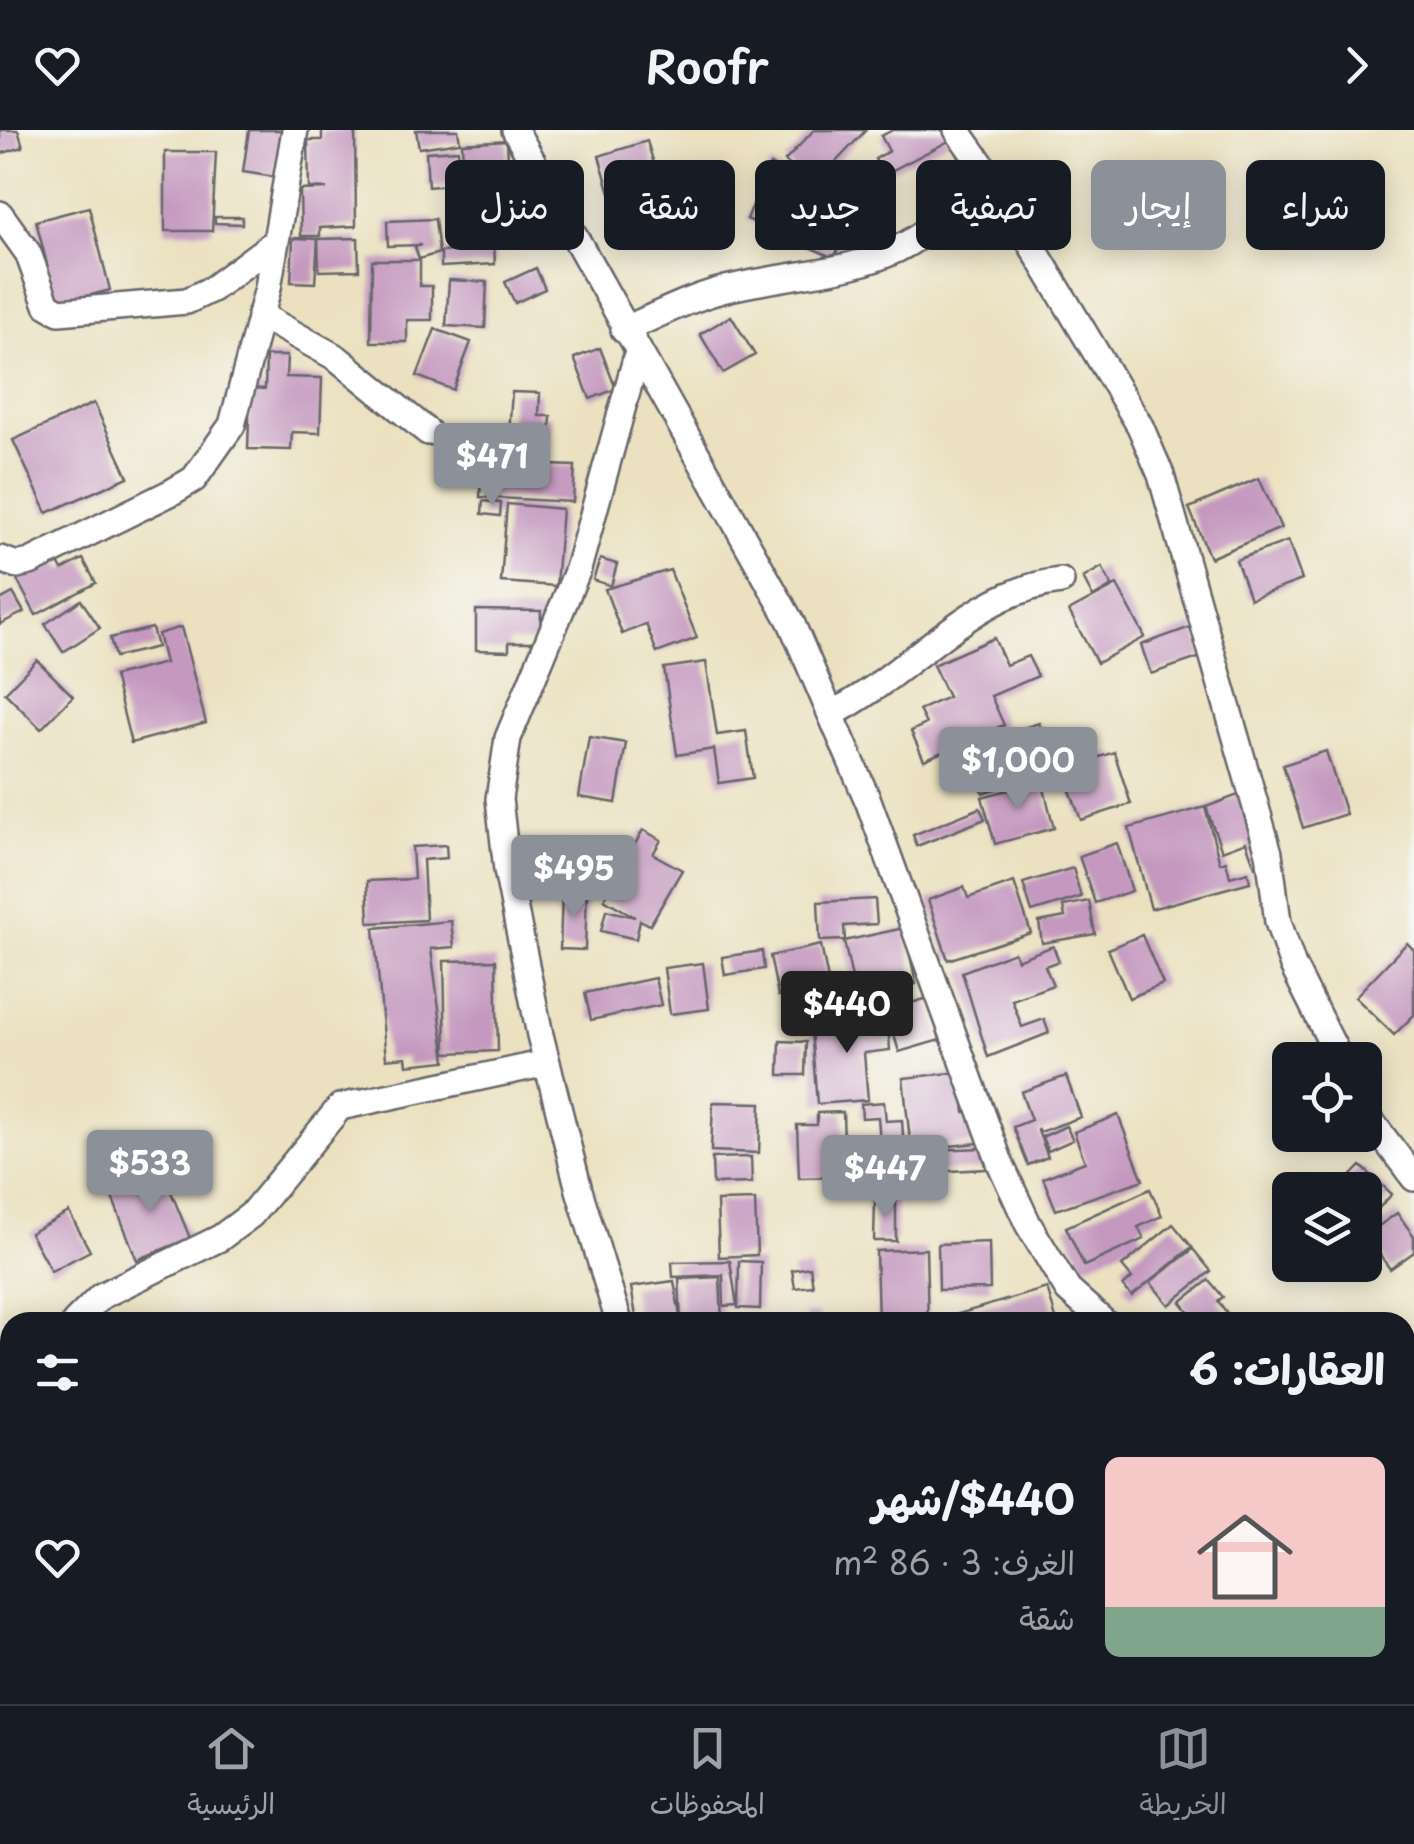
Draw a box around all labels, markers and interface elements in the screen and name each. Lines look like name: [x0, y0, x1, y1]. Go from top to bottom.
text: Roofr: [645, 31, 769, 99]
icon: heart: [30, 38, 85, 93]
icon: forward: [1329, 38, 1384, 93]
chip: منزل: [445, 160, 584, 250]
chip: شقة: [604, 160, 735, 250]
chip: جديد: [755, 160, 896, 250]
chip: تصفية: [916, 160, 1071, 250]
chip: إيجار: [1091, 160, 1226, 250]
chip: شراء: [1246, 160, 1385, 250]
pin: $471: [433, 423, 551, 508]
text: $471: [456, 431, 528, 479]
pin: $1,000: [937, 727, 1099, 812]
text: $1,000: [961, 735, 1075, 783]
pin: $495: [515, 835, 633, 920]
text: $495: [533, 843, 615, 891]
pin: $440: [788, 971, 906, 1056]
text: $440: [803, 979, 891, 1027]
map controls: [1272, 1042, 1382, 1282]
button: locate: [1272, 1042, 1382, 1152]
pin: $533: [91, 1130, 209, 1215]
pin: $447: [826, 1135, 944, 1220]
text: $533: [109, 1138, 191, 1186]
text: $447: [844, 1143, 926, 1191]
button: layers: [1272, 1172, 1382, 1282]
text: العقارات: 6: [1189, 1336, 1385, 1399]
icon: filters: [30, 1345, 85, 1400]
text: $440/شهر: [872, 1466, 1075, 1529]
icon: home: [1185, 1497, 1305, 1617]
icon: heart: [30, 1530, 85, 1585]
text: الغرف: 3 · 86 m²: [833, 1538, 1075, 1586]
text: شقة: [1019, 1593, 1075, 1641]
tab: الرئيسية: [187, 1721, 275, 1829]
tab: المحفوظات: [650, 1721, 765, 1829]
tab: الخريطة: [1139, 1721, 1227, 1829]

